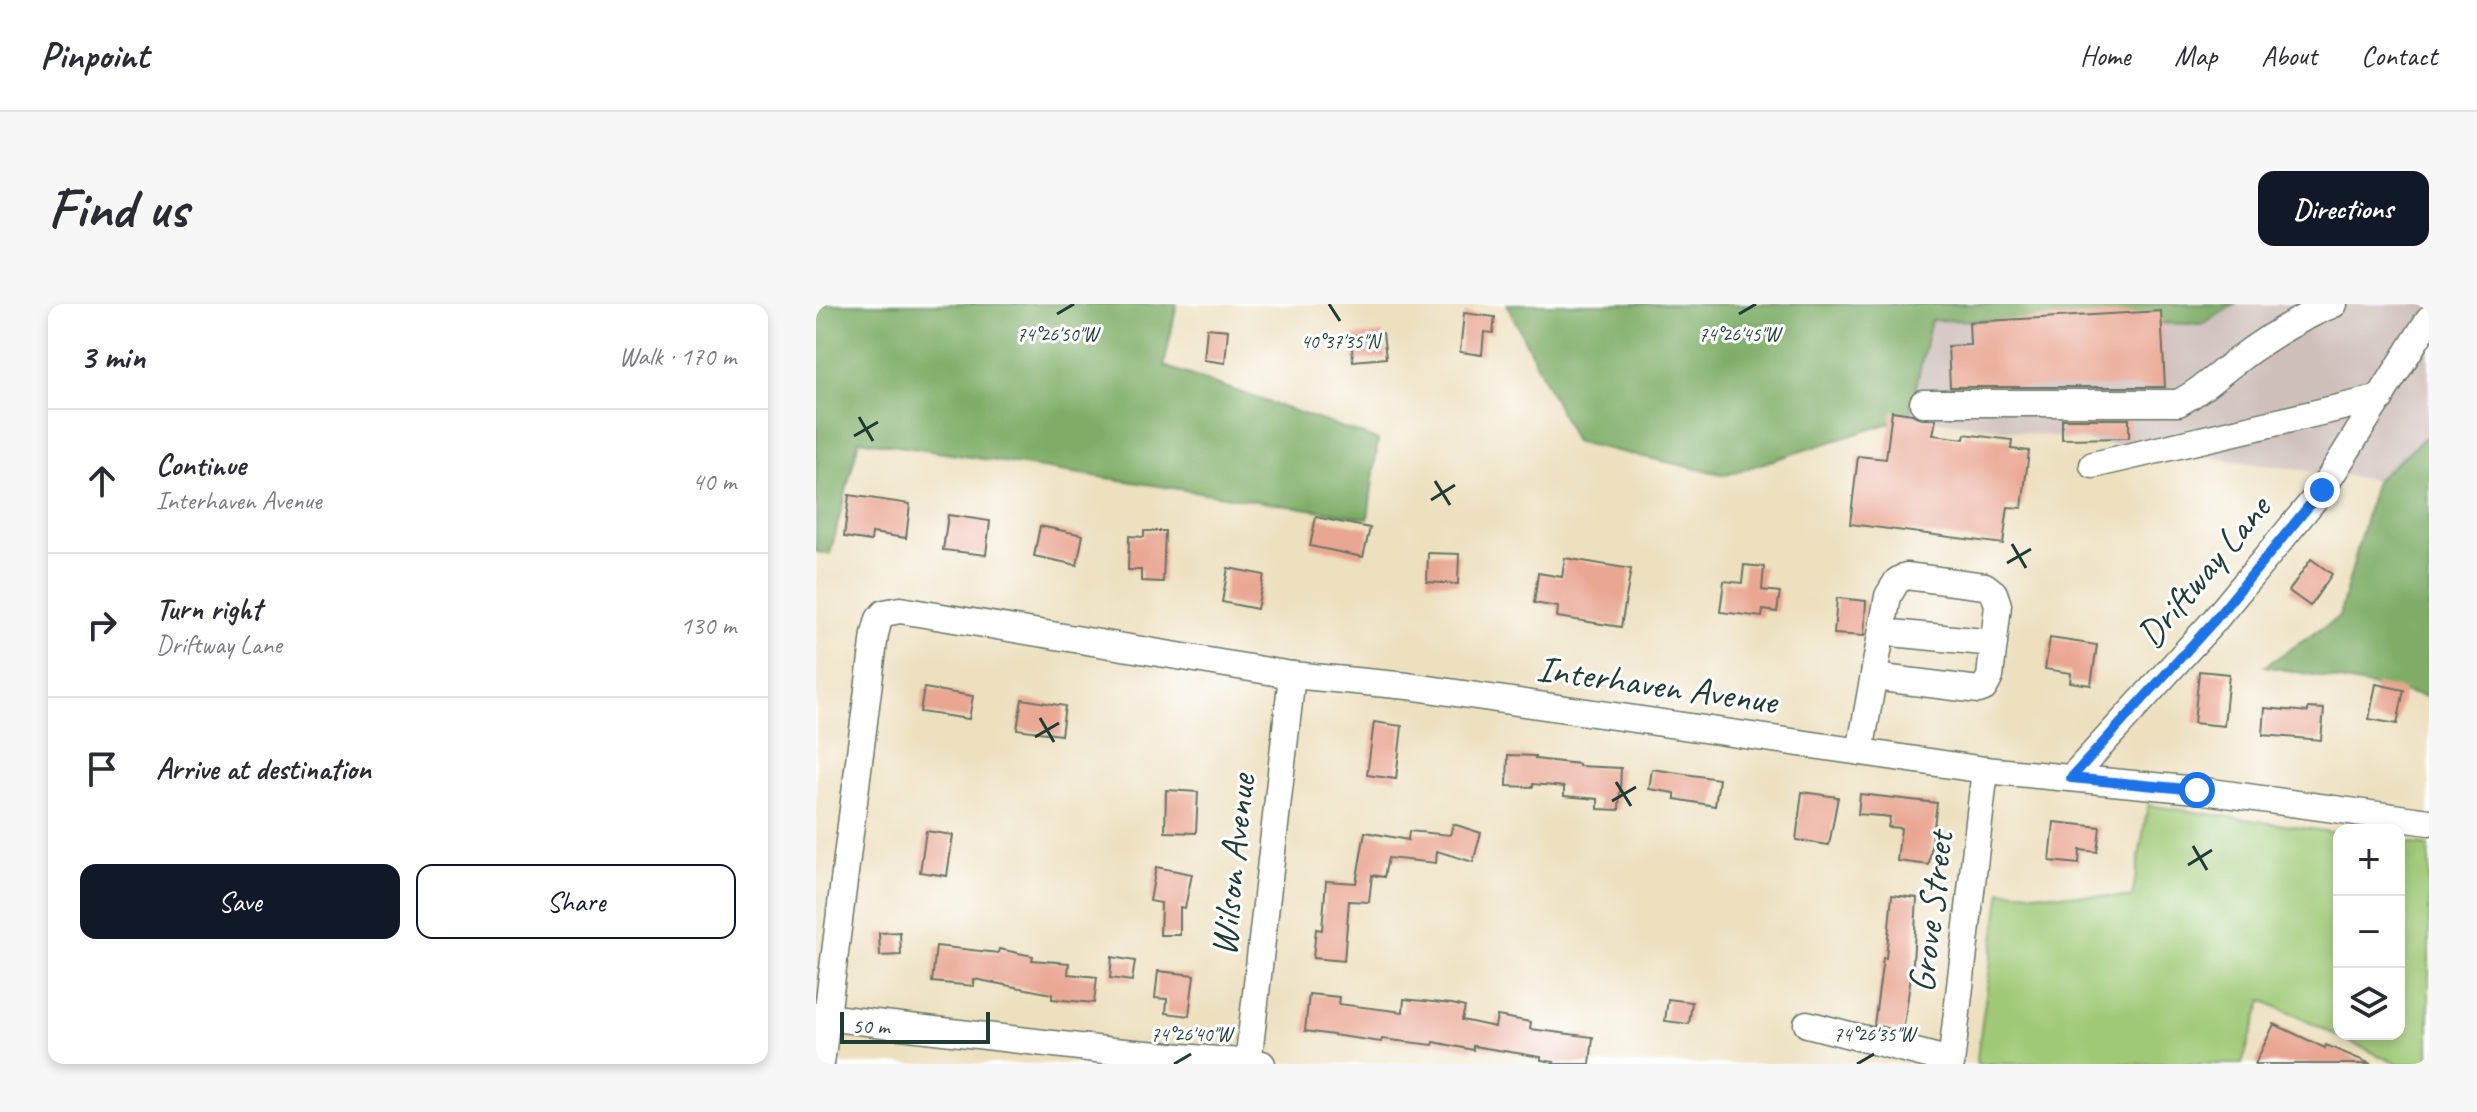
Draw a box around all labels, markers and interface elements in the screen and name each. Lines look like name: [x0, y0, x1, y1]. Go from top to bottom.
text: Pinpoint: [40, 32, 149, 79]
text: Home: [2080, 38, 2130, 73]
text: Map: [2174, 38, 2217, 73]
text: About: [2261, 38, 2317, 73]
text: Contact: [2361, 38, 2437, 73]
button: Directions: [2258, 171, 2429, 246]
text: Find us: [48, 173, 188, 244]
text: 74°26'50"W: [1016, 322, 1101, 347]
text: 74°26'45"W: [1698, 322, 1783, 347]
text: 40°37'35"N: [1301, 329, 1382, 354]
text: 3 min: [80, 335, 145, 378]
text: Walk · 170 m: [619, 340, 736, 373]
text: Continue: [156, 446, 246, 484]
icon: ahead: [80, 459, 124, 503]
text: 40 m: [692, 465, 736, 498]
route end: [2304, 472, 2340, 508]
text: Interhaven Avenue: [156, 484, 322, 517]
street label: Driftway Lane: [2126, 484, 2282, 657]
text: Turn right: [156, 590, 261, 628]
icon: right: [80, 603, 124, 647]
text: 130 m: [680, 609, 736, 642]
text: Driftway Lane: [156, 628, 282, 661]
street label: Interhaven Avenue: [1534, 644, 1783, 725]
icon: arrive: [80, 747, 124, 791]
text: Arrive at destination: [156, 750, 371, 788]
street label: Wilson Avenue: [1200, 769, 1266, 958]
route start: [2179, 772, 2215, 808]
map controls: [2333, 824, 2405, 1040]
button: +: [2333, 824, 2405, 896]
street label: Grove Street: [1897, 826, 1964, 995]
button: Save: [80, 864, 400, 939]
button: Share: [416, 864, 736, 939]
button: −: [2333, 896, 2405, 968]
button: layers: [2333, 968, 2405, 1040]
scale bar: [840, 1008, 990, 1044]
text: 50 m: [852, 1012, 889, 1040]
text: 74°26'40"W: [1150, 1022, 1235, 1047]
text: 74°26'35"W: [1833, 1022, 1918, 1047]

